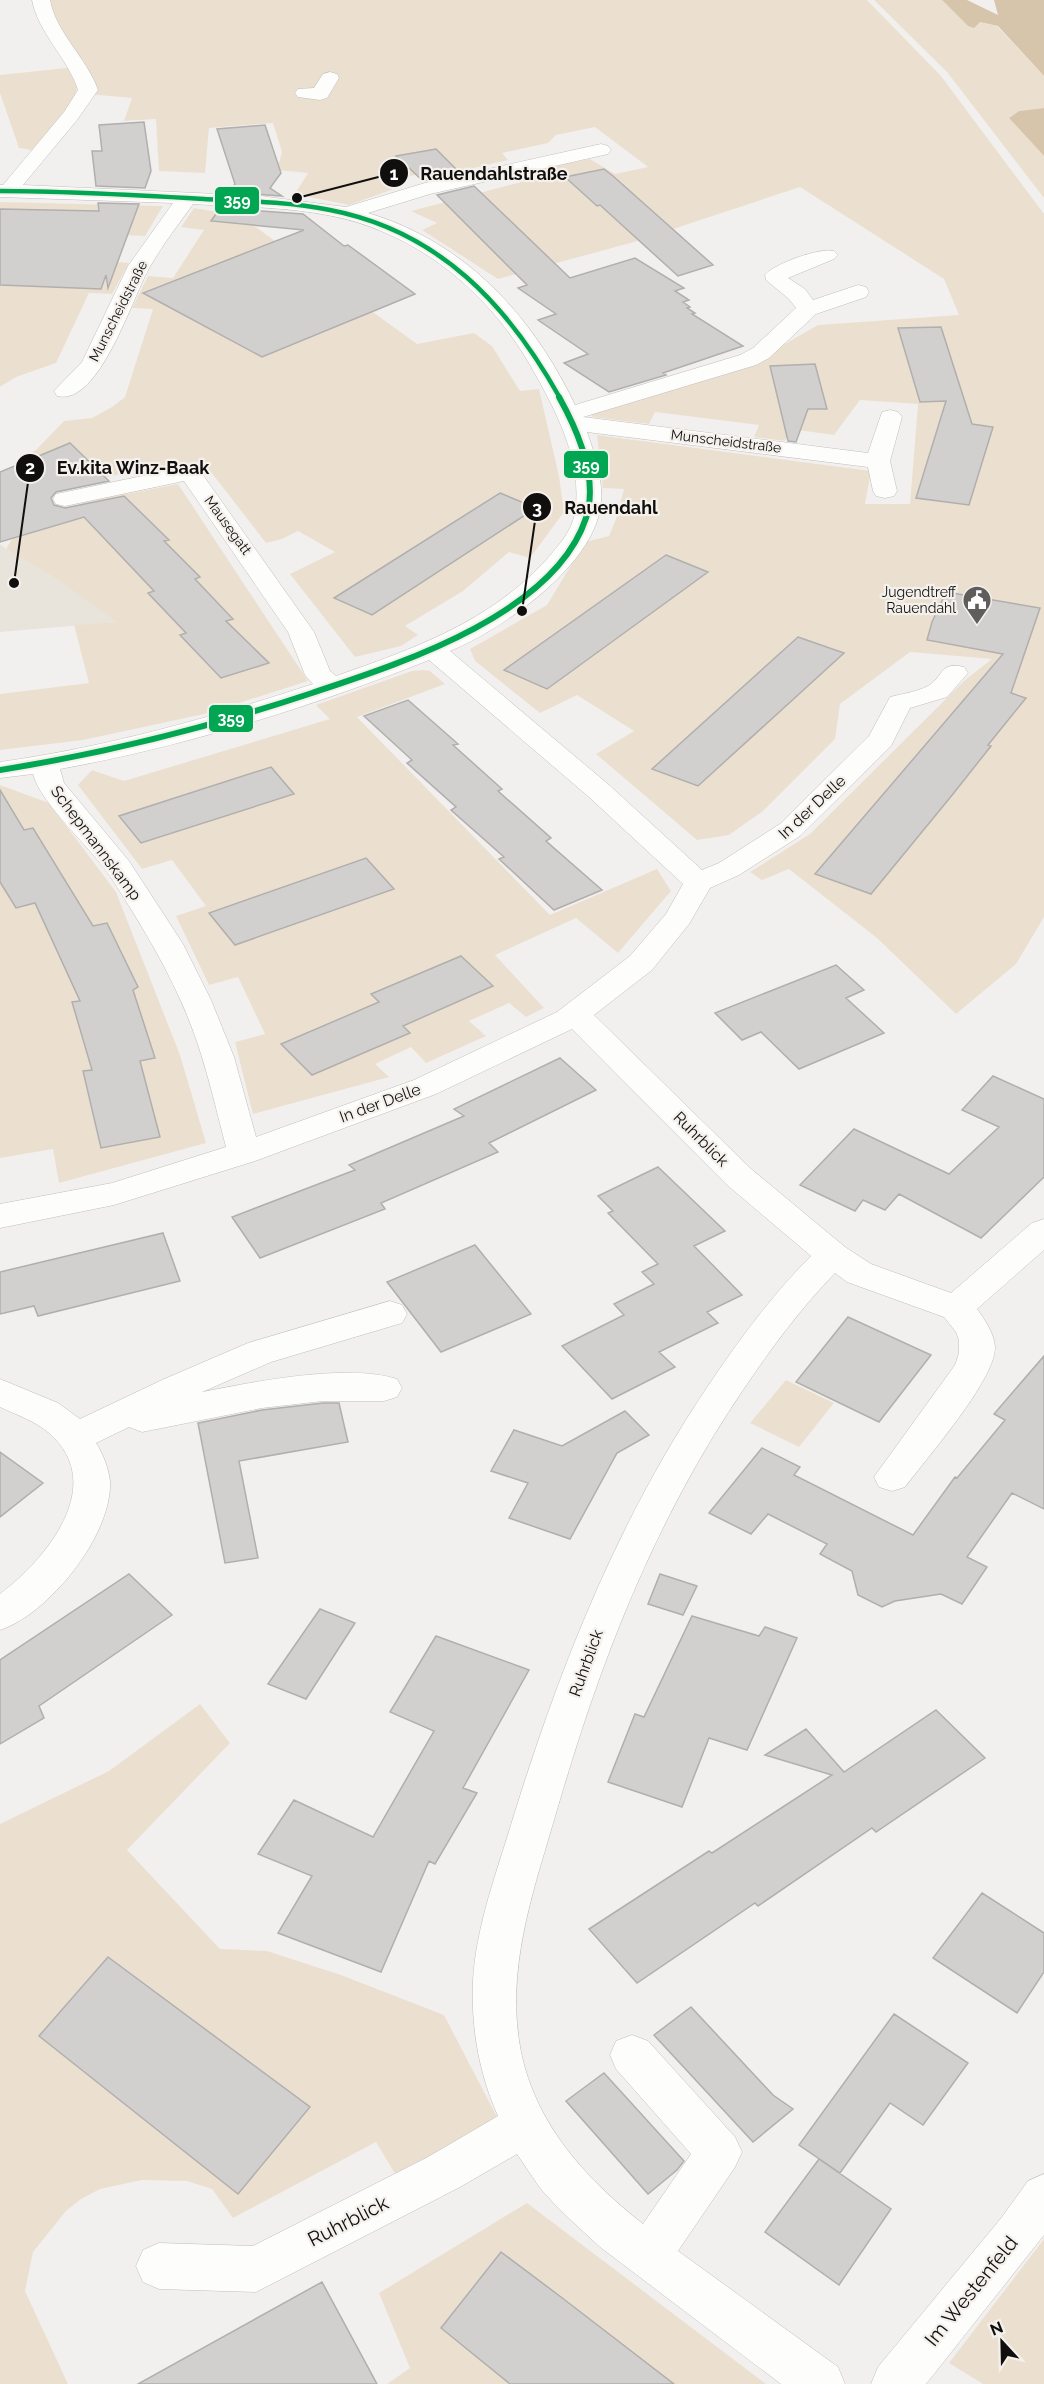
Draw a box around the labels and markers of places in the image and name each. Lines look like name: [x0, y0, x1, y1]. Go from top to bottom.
callout: Rauendahlstraße: [379, 155, 580, 191]
callout: Ev.kita Winz-Baak: [15, 450, 222, 486]
callout: Rauendahl: [522, 489, 669, 525]
place label: Jugendtreff Rauendahl: [882, 584, 957, 616]
public building icon: Jugendtreff Rauendahl: [961, 584, 993, 626]

